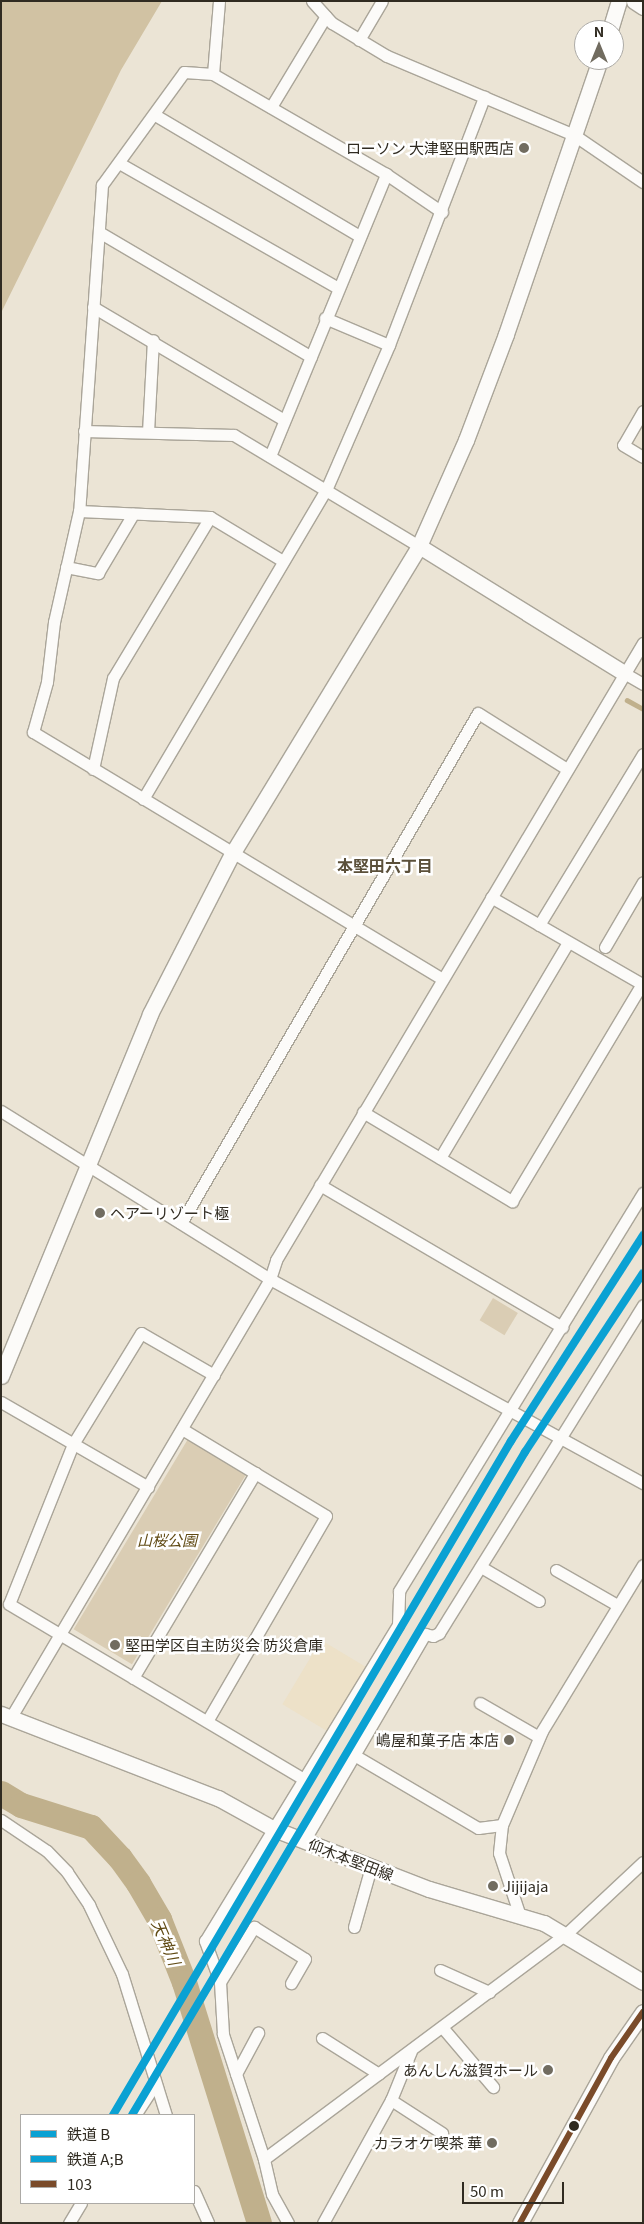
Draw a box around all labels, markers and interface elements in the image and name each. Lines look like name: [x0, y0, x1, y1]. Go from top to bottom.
north arrow: [574, 20, 624, 70]
text: N: [594, 21, 604, 41]
place label: ローソン 大津堅田駅西店: [346, 139, 514, 157]
marker: ローソン 大津堅田駅西店: [518, 142, 530, 154]
district label: 本堅田六丁目: [337, 855, 433, 875]
place label: ヘアーリゾート極: [110, 1204, 229, 1222]
marker: ヘアーリゾート極: [94, 1207, 106, 1219]
park label: 山桜公園: [137, 1531, 197, 1549]
place label: 堅田学区自主防災会 防災倉庫: [125, 1636, 323, 1654]
marker: 堅田学区自主防災会 防災倉庫: [109, 1639, 121, 1651]
place label: 嶋屋和菓子店 本店: [376, 1731, 499, 1749]
marker: 嶋屋和菓子店 本店: [503, 1734, 515, 1746]
street label: 仰木本堅田線: [306, 1834, 396, 1884]
place label: Jijijaja: [503, 1877, 549, 1895]
marker: Jijijaja: [487, 1880, 499, 1892]
water label: 天神川: [149, 1916, 185, 1968]
place label: あんしん滋賀ホール: [403, 2061, 538, 2079]
marker: あんしん滋賀ホール: [542, 2064, 554, 2076]
legend: [20, 2114, 195, 2204]
unlabelled marker: [569, 2121, 579, 2131]
text: 鉄道 B: [67, 2123, 110, 2144]
place label: カラオケ喫茶 華: [374, 2134, 482, 2152]
marker: カラオケ喫茶 華: [486, 2137, 498, 2149]
text: 鉄道 A;B: [67, 2148, 124, 2169]
scale bar: [464, 2172, 566, 2204]
text: 103: [67, 2173, 92, 2194]
text: 50 m: [470, 2180, 504, 2201]

